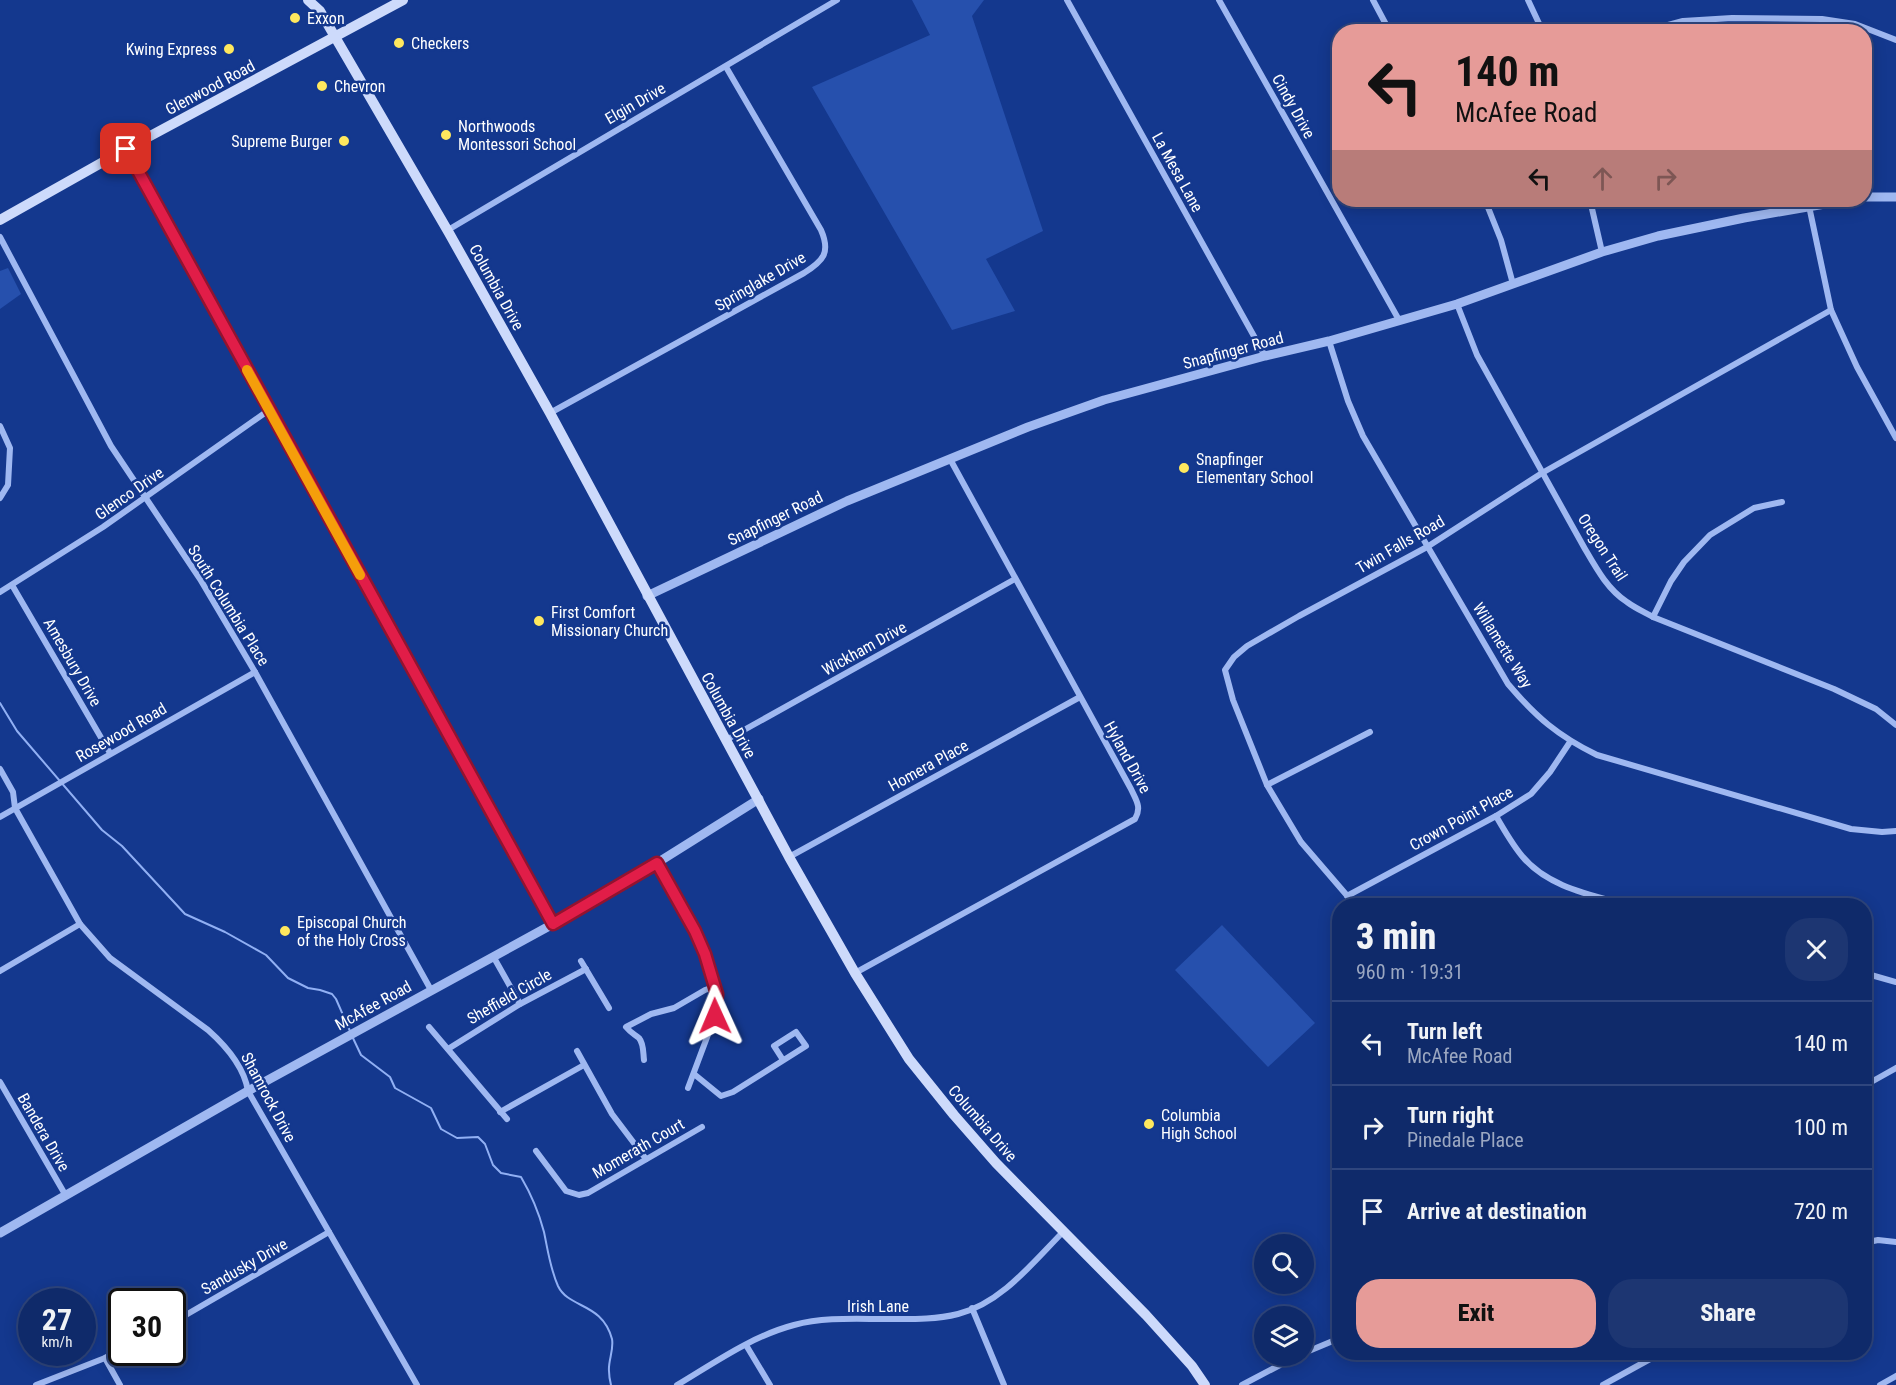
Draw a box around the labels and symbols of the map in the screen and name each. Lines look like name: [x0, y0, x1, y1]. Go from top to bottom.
place label: Exxon: [307, 9, 345, 28]
marker: Exxon: [288, 11, 302, 25]
place label: Checkers: [411, 34, 469, 53]
marker: Checkers: [392, 36, 406, 50]
place label: Kwing Express: [126, 40, 217, 59]
marker: Kwing Express: [222, 42, 236, 56]
street label: Glenwood Road: [162, 56, 258, 119]
street label: Cindy Drive: [1268, 71, 1319, 142]
place label: Chevron: [334, 77, 386, 96]
marker: Chevron: [315, 79, 329, 93]
street label: Elgin Drive: [602, 79, 669, 128]
place label: Northwoods Montessori School: [458, 117, 576, 154]
pin: [100, 123, 151, 174]
marker: Northwoods Montessori School: [439, 128, 453, 142]
street label: La Mesa Lane: [1148, 129, 1207, 215]
place label: Supreme Burger: [231, 132, 332, 151]
marker: Supreme Burger: [337, 134, 351, 148]
street label: Columbia Drive: [465, 241, 528, 334]
street label: Springlake Drive: [711, 248, 809, 315]
street label: Snapfinger Road: [1181, 328, 1285, 373]
place label: Snapfinger Elementary School: [1196, 450, 1313, 487]
marker: Snapfinger Elementary School: [1177, 461, 1191, 475]
street label: Glenco Drive: [91, 463, 167, 524]
street label: Snapfinger Road: [725, 487, 826, 550]
street label: Oregon Trail: [1574, 510, 1631, 584]
street label: Twin Falls Road: [1353, 511, 1448, 577]
street label: South Columbia Place: [184, 541, 273, 669]
street label: Willamette Way: [1469, 599, 1537, 692]
place label: First Comfort Missionary Church: [551, 603, 668, 640]
marker: First Comfort Missionary Church: [532, 614, 546, 628]
street label: Amesbury Drive: [40, 615, 106, 710]
street label: Wickham Drive: [819, 617, 910, 679]
street label: Columbia Drive: [697, 669, 760, 762]
street label: Rosewood Road: [73, 699, 170, 766]
street label: Hyland Drive: [1100, 718, 1155, 796]
street label: Homera Place: [885, 736, 972, 795]
street label: Crown Point Place: [1406, 782, 1516, 855]
place label: Episcopal Church of the Holy Cross: [297, 913, 407, 950]
marker: Episcopal Church of the Holy Cross: [278, 924, 292, 938]
street label: Sheffield Circle: [464, 965, 555, 1028]
street label: McAfee Road: [332, 977, 415, 1034]
position arrow: [683, 984, 747, 1048]
street label: Shamrock Drive: [237, 1049, 300, 1145]
street label: Columbia Drive: [944, 1081, 1021, 1166]
street label: Bandera Drive: [13, 1090, 74, 1175]
place label: Columbia High School: [1161, 1106, 1237, 1143]
street label: Momerath Court: [589, 1114, 688, 1182]
marker: Columbia High School: [1142, 1117, 1156, 1131]
street label: Sandusky Drive: [198, 1234, 291, 1299]
speed limit sign: 30: [108, 1288, 186, 1366]
street label: Irish Lane: [847, 1297, 909, 1316]

